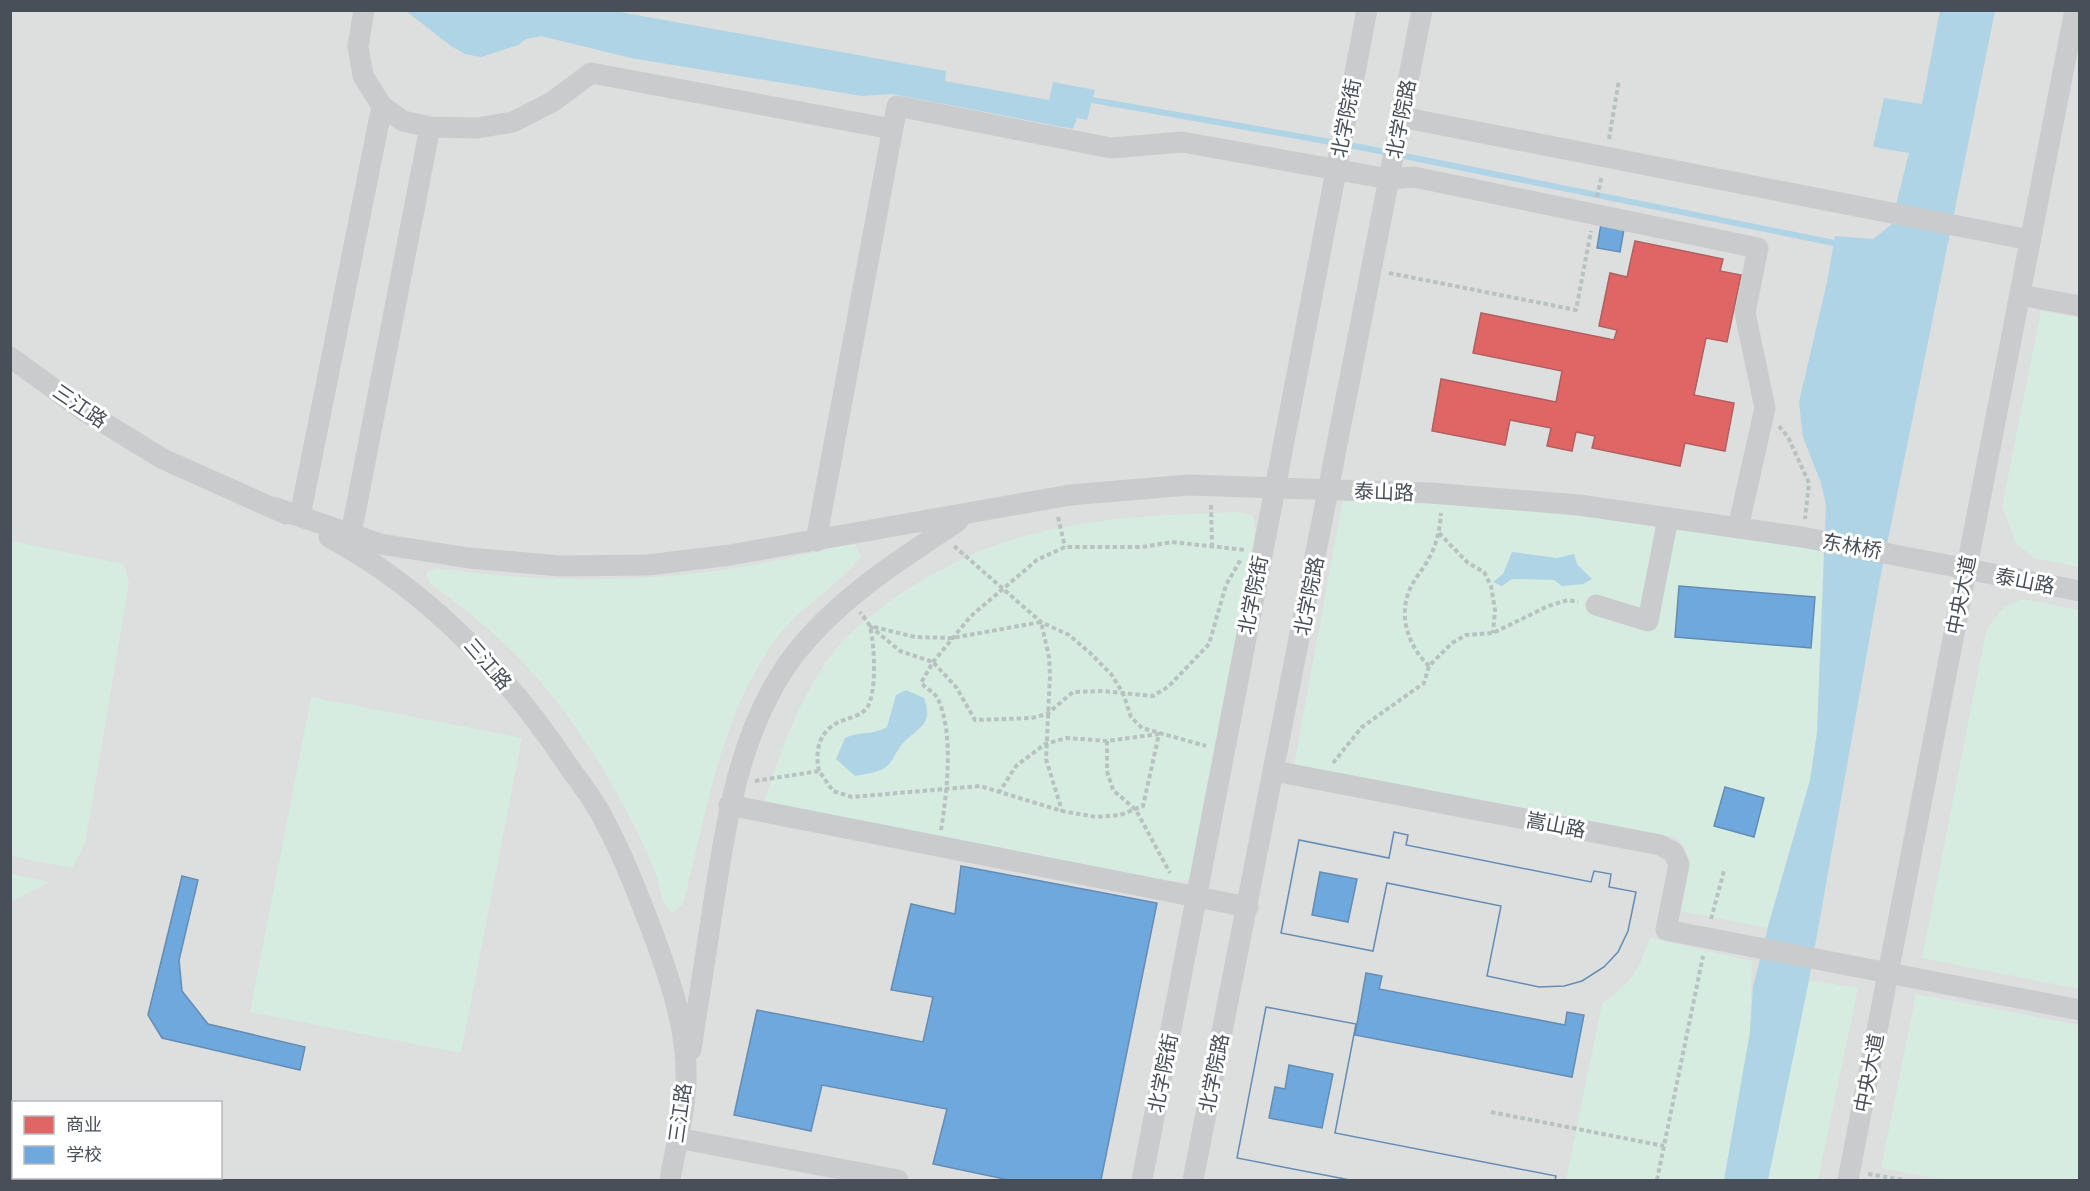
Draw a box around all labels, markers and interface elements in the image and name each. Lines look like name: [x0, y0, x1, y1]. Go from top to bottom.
street label: 北学院街: [1327, 76, 1365, 160]
street label: 北学院路: [1382, 77, 1420, 161]
street label: 三江路: [48, 379, 112, 433]
street label: 泰山路: [1354, 479, 1414, 505]
street label: 东林桥: [1820, 529, 1884, 563]
street label: 北学院街: [1234, 553, 1272, 637]
street label: 中央大道: [1942, 553, 1980, 637]
street label: 北学院路: [1290, 554, 1328, 638]
street label: 泰山路: [1993, 563, 2057, 599]
street label: 三江路: [459, 633, 517, 695]
street label: 嵩山路: [1524, 807, 1588, 843]
street label: 北学院街: [1144, 1031, 1182, 1115]
street label: 北学院路: [1195, 1031, 1233, 1115]
street label: 中央大道: [1850, 1031, 1888, 1115]
street label: 三江路: [664, 1082, 696, 1144]
legend: [12, 1101, 222, 1179]
text: 商业: [66, 1114, 102, 1135]
text: 学校: [66, 1144, 102, 1165]

